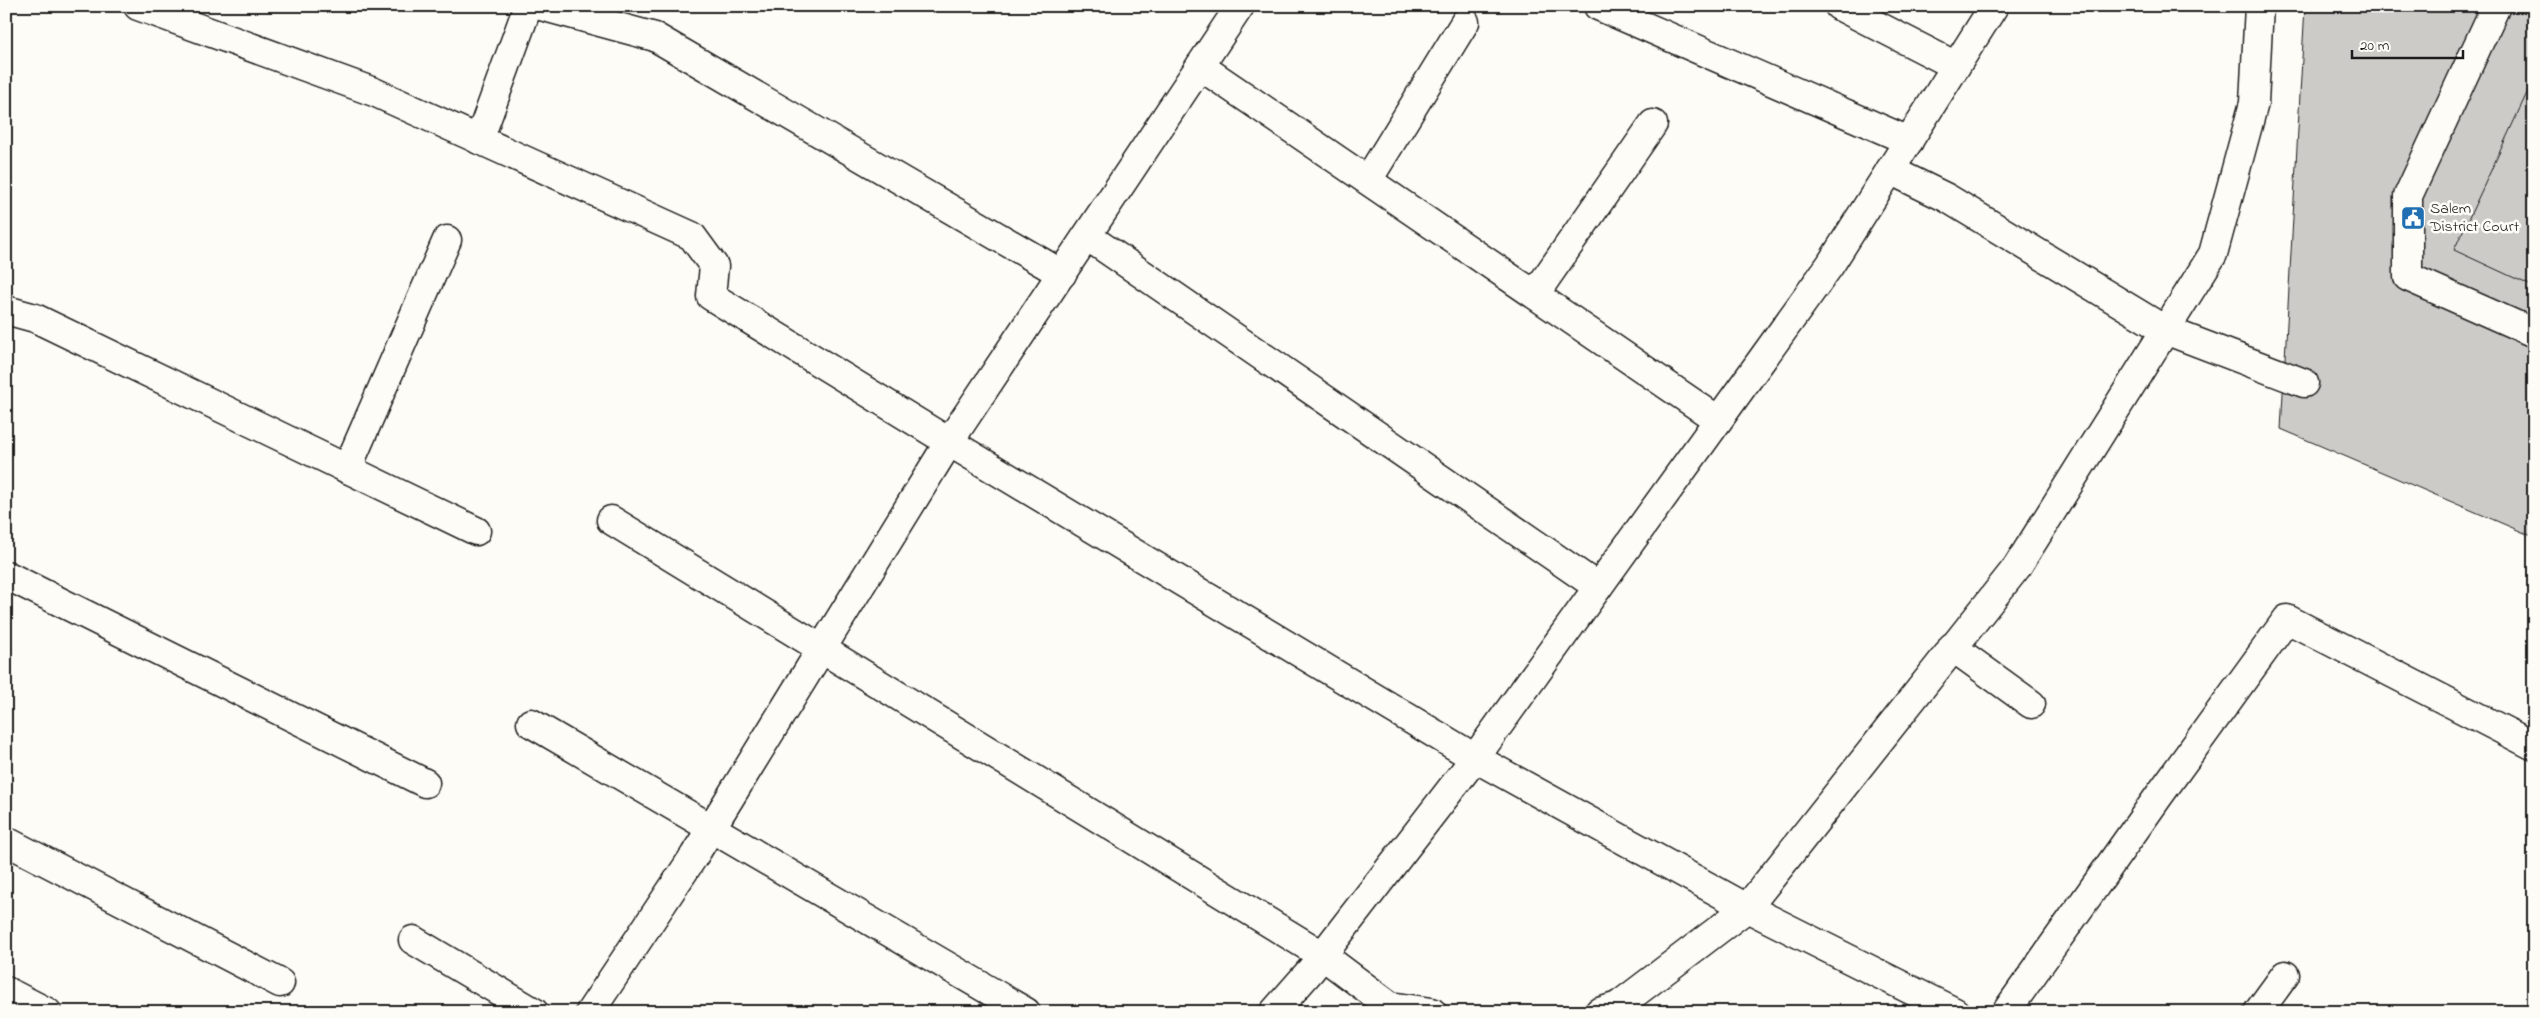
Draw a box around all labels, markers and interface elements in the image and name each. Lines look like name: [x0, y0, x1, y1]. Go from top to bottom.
scale bar: [2352, 28, 2464, 60]
text: 20 m: [2360, 35, 2390, 57]
place label: Salem District Court: [2429, 197, 2520, 239]
public building icon: Salem District Court: [2400, 205, 2426, 231]

